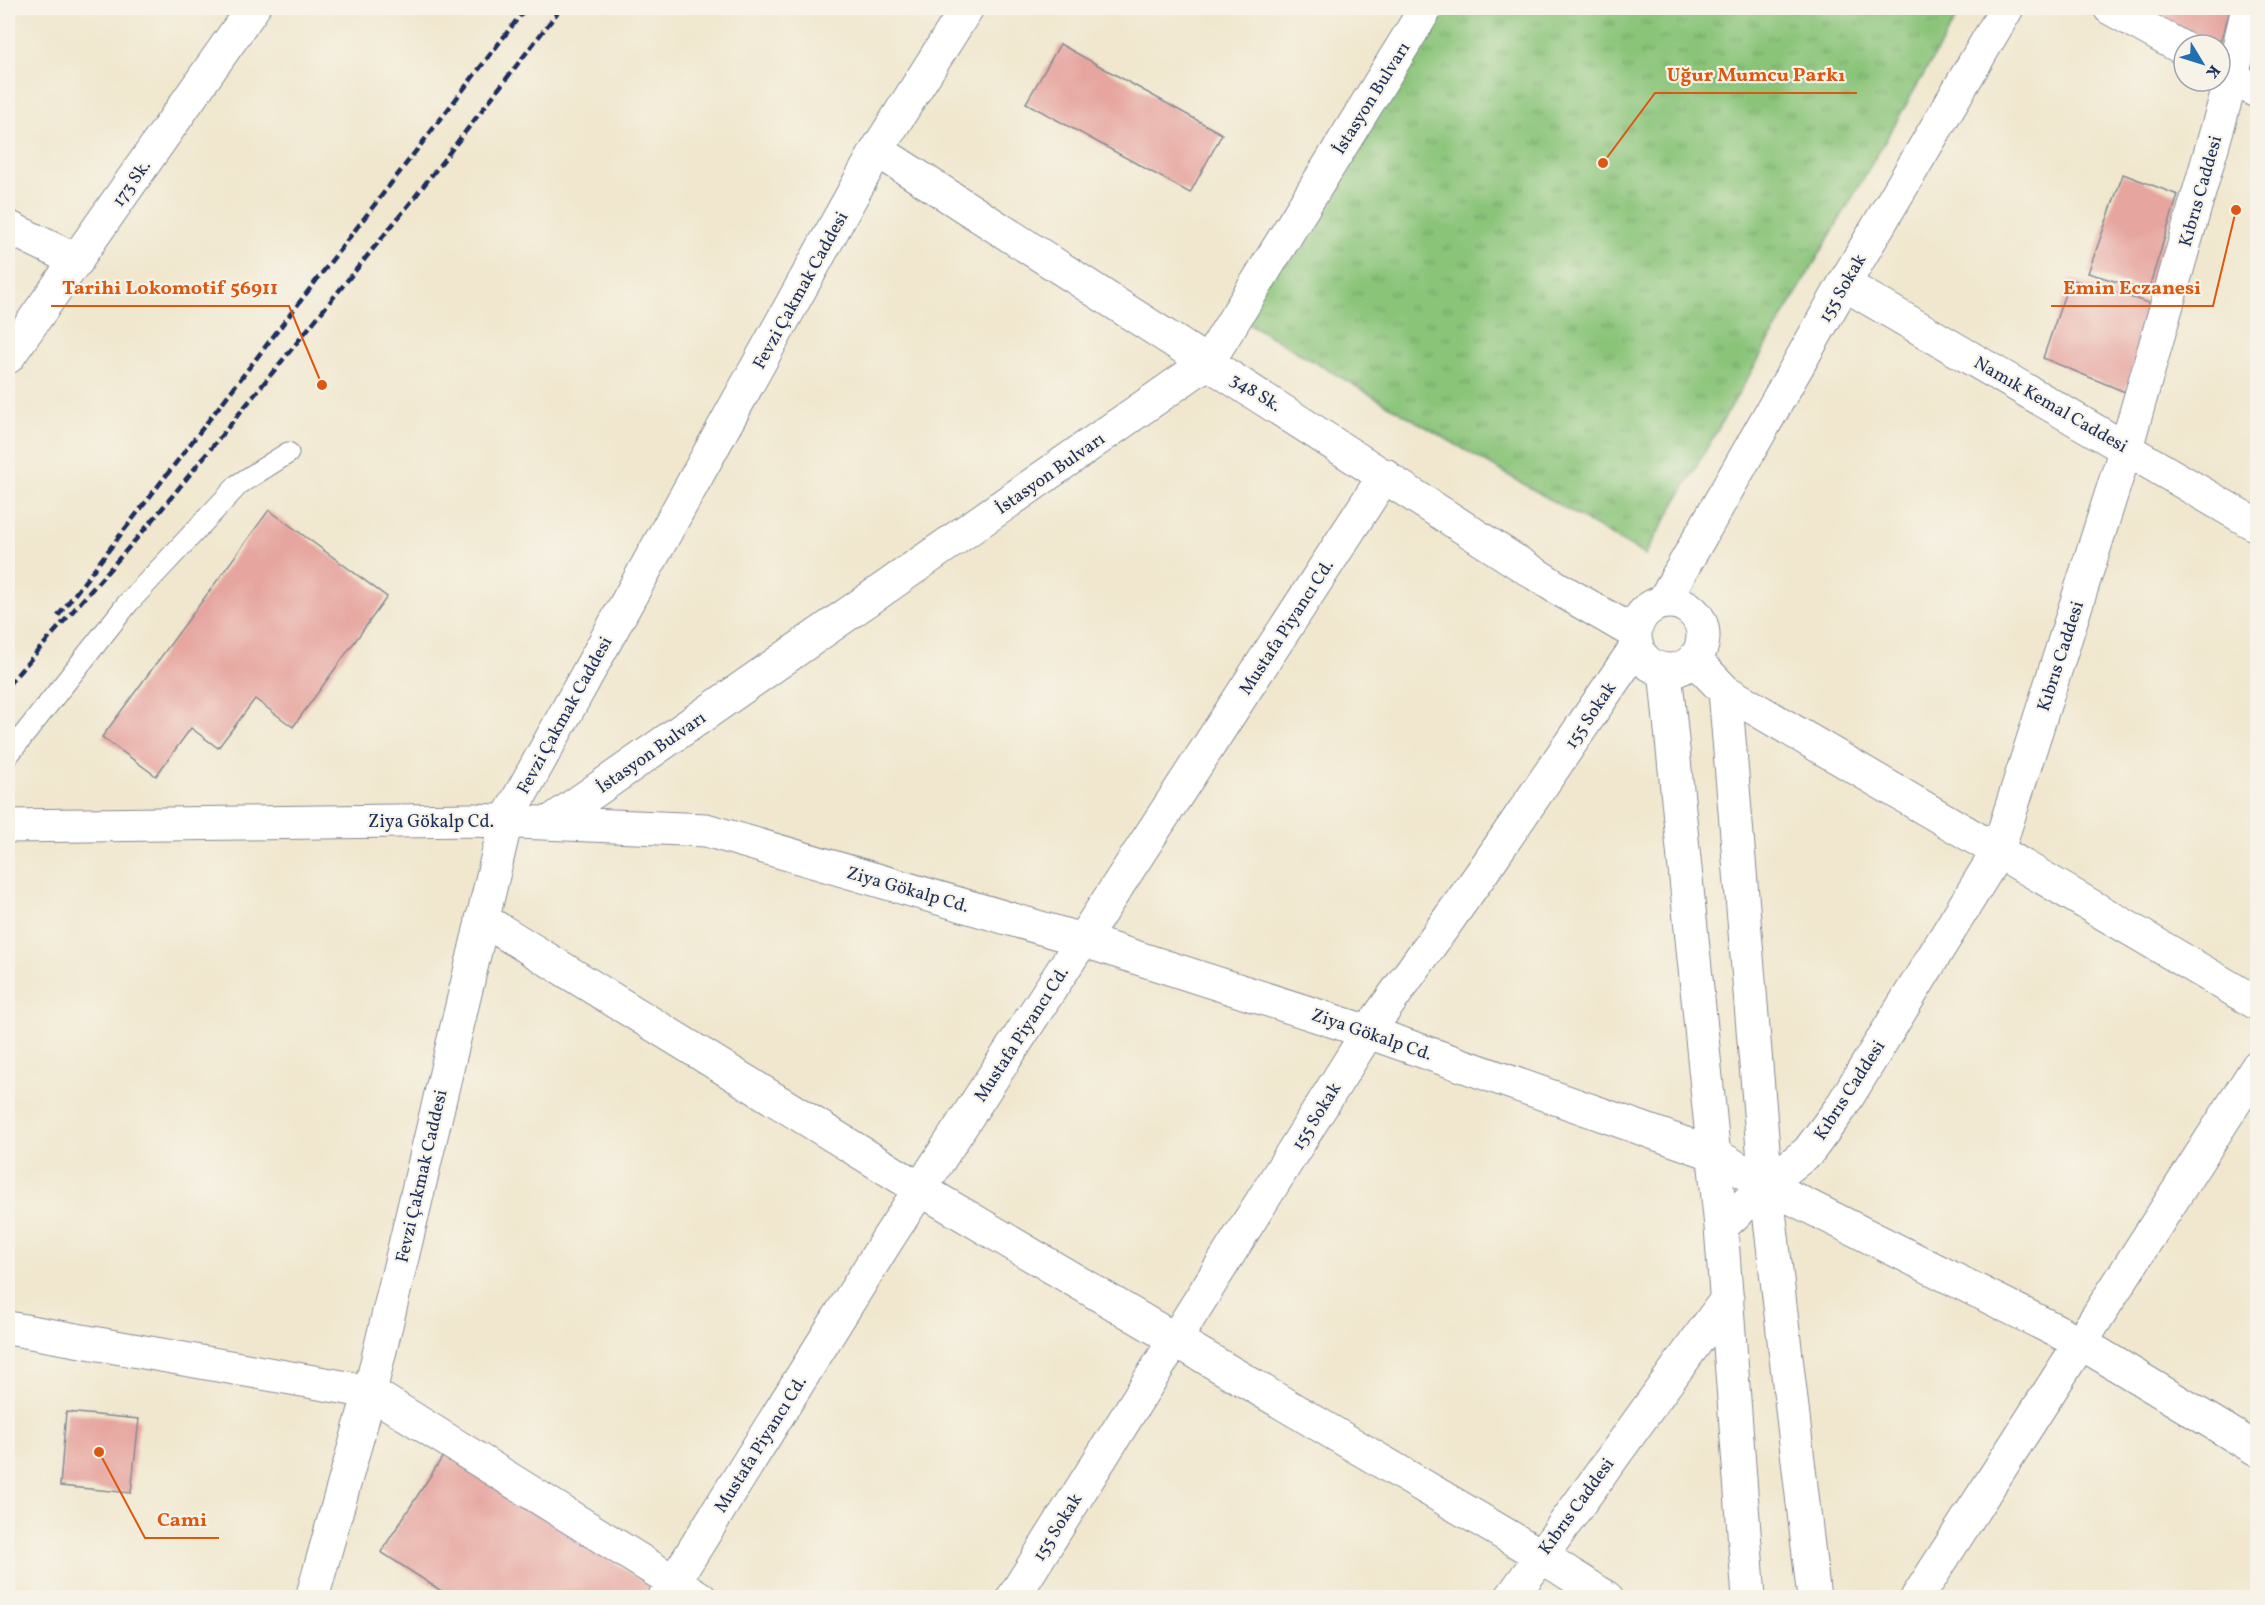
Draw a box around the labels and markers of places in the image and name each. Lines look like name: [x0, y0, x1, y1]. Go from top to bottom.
callout: Uğur Mumcu Parkı: [1655, 55, 1857, 93]
callout: Tarihi Lokomotif 56911: [51, 268, 289, 306]
callout: Emin Eczanesi: [2051, 268, 2213, 306]
callout: Cami: [145, 1500, 219, 1538]

